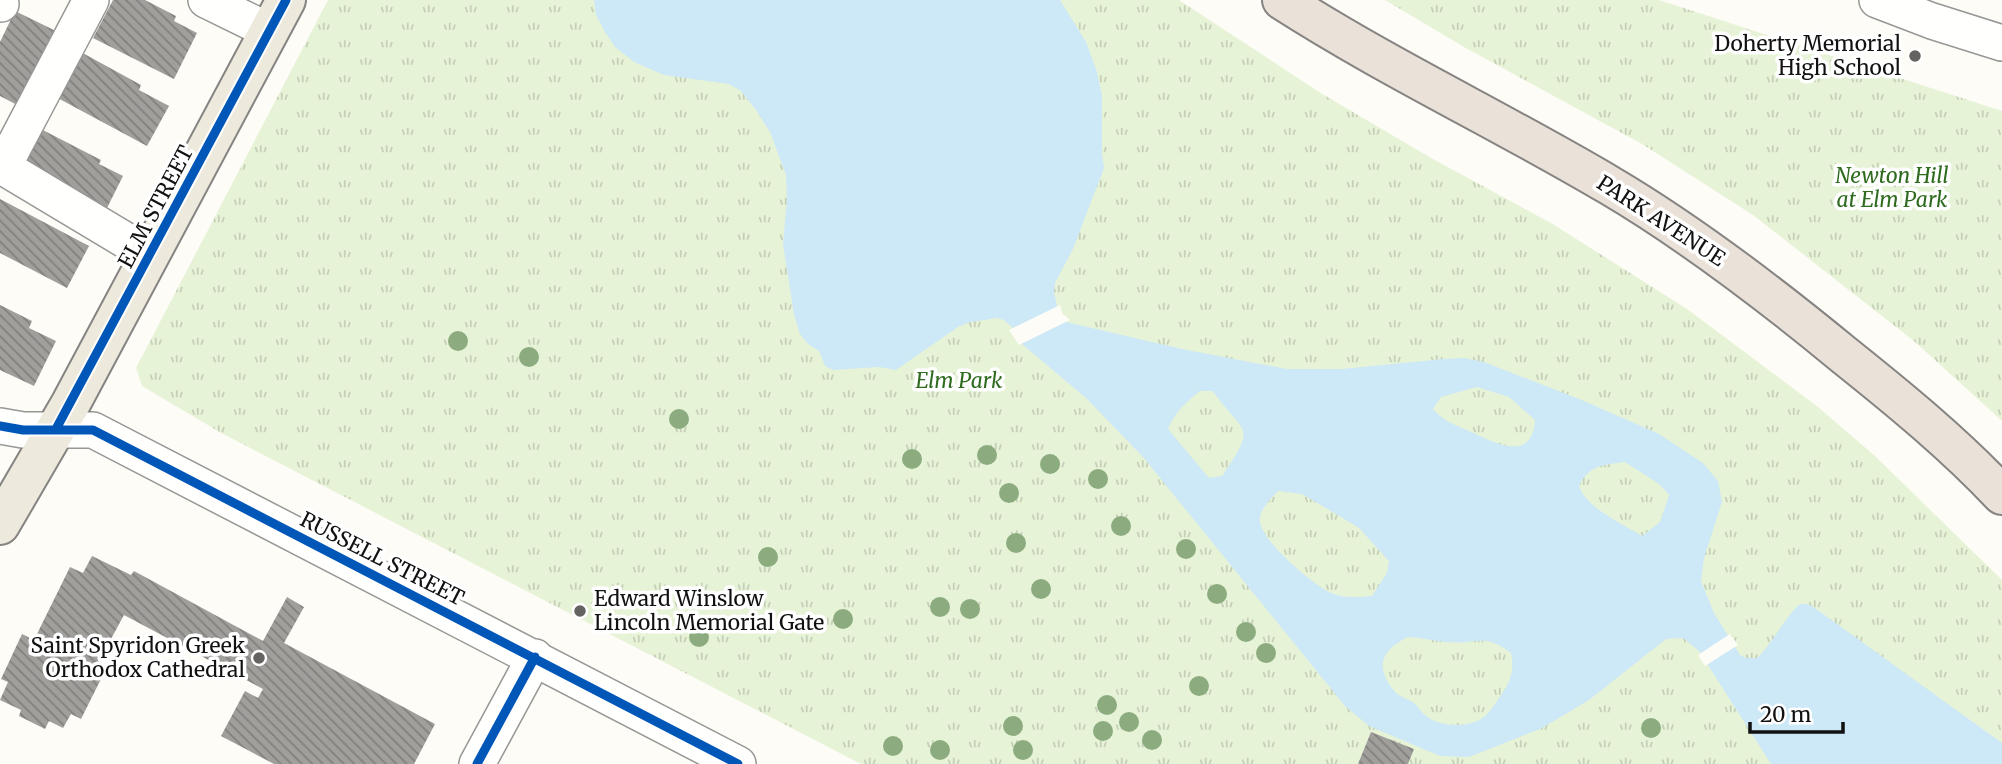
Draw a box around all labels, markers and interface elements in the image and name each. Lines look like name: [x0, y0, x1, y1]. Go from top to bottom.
place label: Doherty Memorial High School: [1714, 30, 1901, 81]
marker: Doherty Memorial High School: [1907, 48, 1923, 64]
street label: ELM STREET: [112, 141, 199, 273]
park label: Newton Hill at Elm Park: [1835, 162, 1949, 213]
street label: PARK AVENUE: [1592, 169, 1731, 272]
park label: Elm Park: [916, 367, 1003, 394]
street label: RUSSELL STREET: [296, 506, 469, 612]
place label: Edward Winslow Lincoln Memorial Gate: [594, 585, 824, 636]
marker: Edward Winslow Lincoln Memorial Gate: [572, 603, 588, 619]
place label: Saint Spyridon Greek Orthodox Cathedral: [31, 632, 246, 683]
marker: Saint Spyridon Greek Orthodox Cathedral: [251, 650, 267, 666]
scale bar: [1750, 690, 1843, 734]
text: 20 m: [1760, 701, 1812, 728]

